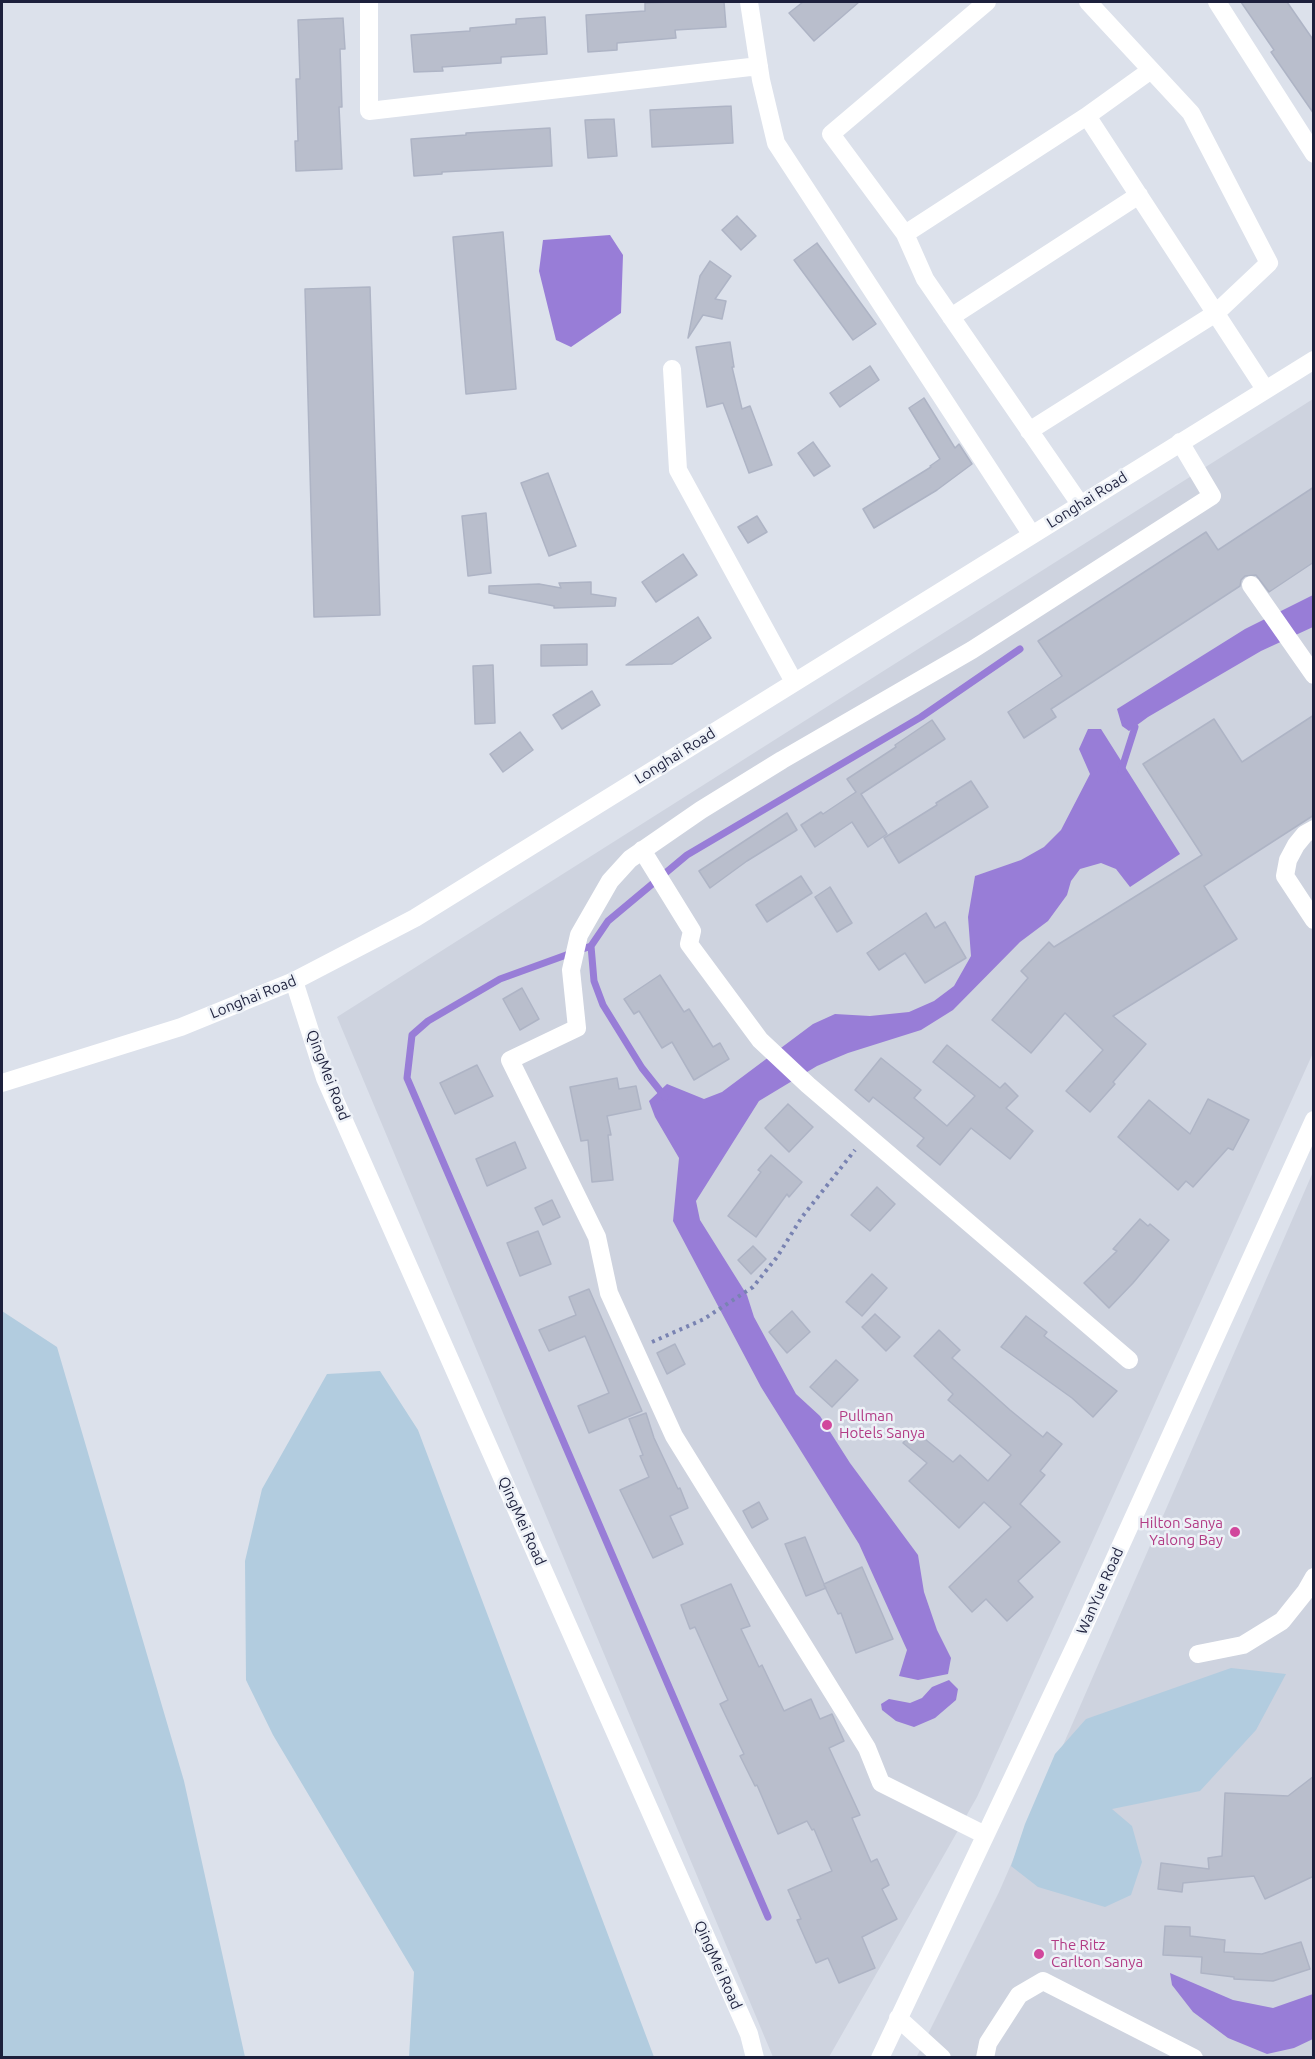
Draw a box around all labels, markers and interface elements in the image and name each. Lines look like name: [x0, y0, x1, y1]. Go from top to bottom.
street label: Longhai Road: [1043, 468, 1131, 532]
street label: Longhai Road: [631, 724, 719, 788]
street label: Longhai Road: [207, 972, 299, 1022]
street label: QingMei Road: [302, 1027, 354, 1123]
place label: Pullman Hotels Sanya: [839, 1407, 925, 1442]
marker: Pullman Hotels Sanya: [820, 1418, 834, 1432]
street label: QingMei Road: [494, 1474, 550, 1568]
place label: Hilton Sanya Yalong Bay: [1139, 1514, 1223, 1549]
marker: Hilton Sanya Yalong Bay: [1228, 1525, 1242, 1539]
street label: WanYue Road: [1073, 1545, 1127, 1637]
street label: QingMei Road: [690, 1918, 746, 2012]
place label: The Ritz Carlton Sanya: [1051, 1936, 1143, 1971]
marker: The Ritz Carlton Sanya: [1032, 1947, 1046, 1961]

